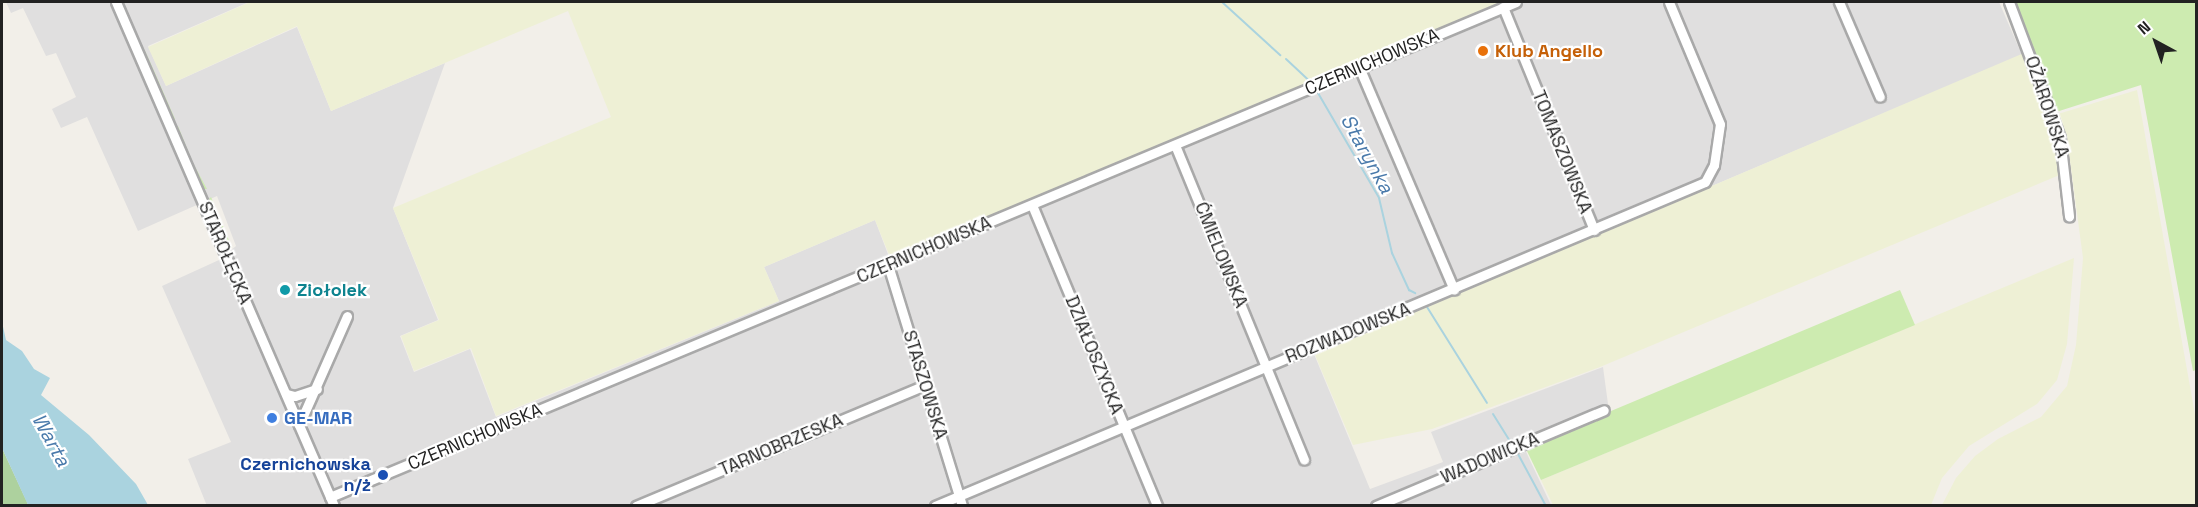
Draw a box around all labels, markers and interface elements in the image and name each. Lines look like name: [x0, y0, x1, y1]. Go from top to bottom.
north arrow: [2126, 12, 2186, 72]
text: N: [2133, 16, 2155, 39]
street label: CZERNICHOWSKA: [1301, 24, 1443, 100]
place label: Klub Angello: [1495, 40, 1603, 62]
marker: Klub Angello: [1476, 44, 1490, 58]
street label: OŻAROWSKA: [2020, 53, 2074, 161]
street label: TOMASZOWSKA: [1527, 87, 1597, 217]
water label: Starynka: [1335, 110, 1399, 198]
street label: STAROŁĘCKA: [194, 198, 256, 308]
street label: ĆMIELOWSKA: [1190, 199, 1252, 311]
street label: CZERNICHOWSKA: [853, 212, 995, 288]
place label: Ziołolek: [297, 279, 367, 301]
marker: Ziołolek: [278, 283, 292, 297]
street label: DZIAŁOSZYCKA: [1060, 293, 1128, 417]
street label: ROZWADOWSKA: [1282, 298, 1414, 368]
street label: STASZOWSKA: [898, 328, 952, 442]
street label: CZERNICHOWSKA: [404, 399, 546, 475]
place label: GE-MAR: [284, 407, 352, 429]
water label: Warta: [27, 409, 75, 471]
street label: TARNOBRZESKA: [716, 409, 846, 481]
marker: GE-MAR: [265, 411, 279, 425]
street label: WADOWICKA: [1438, 428, 1542, 488]
place label: Czernichowska n/ż: [240, 454, 371, 496]
marker: Czernichowska n/ż: [376, 468, 390, 482]

